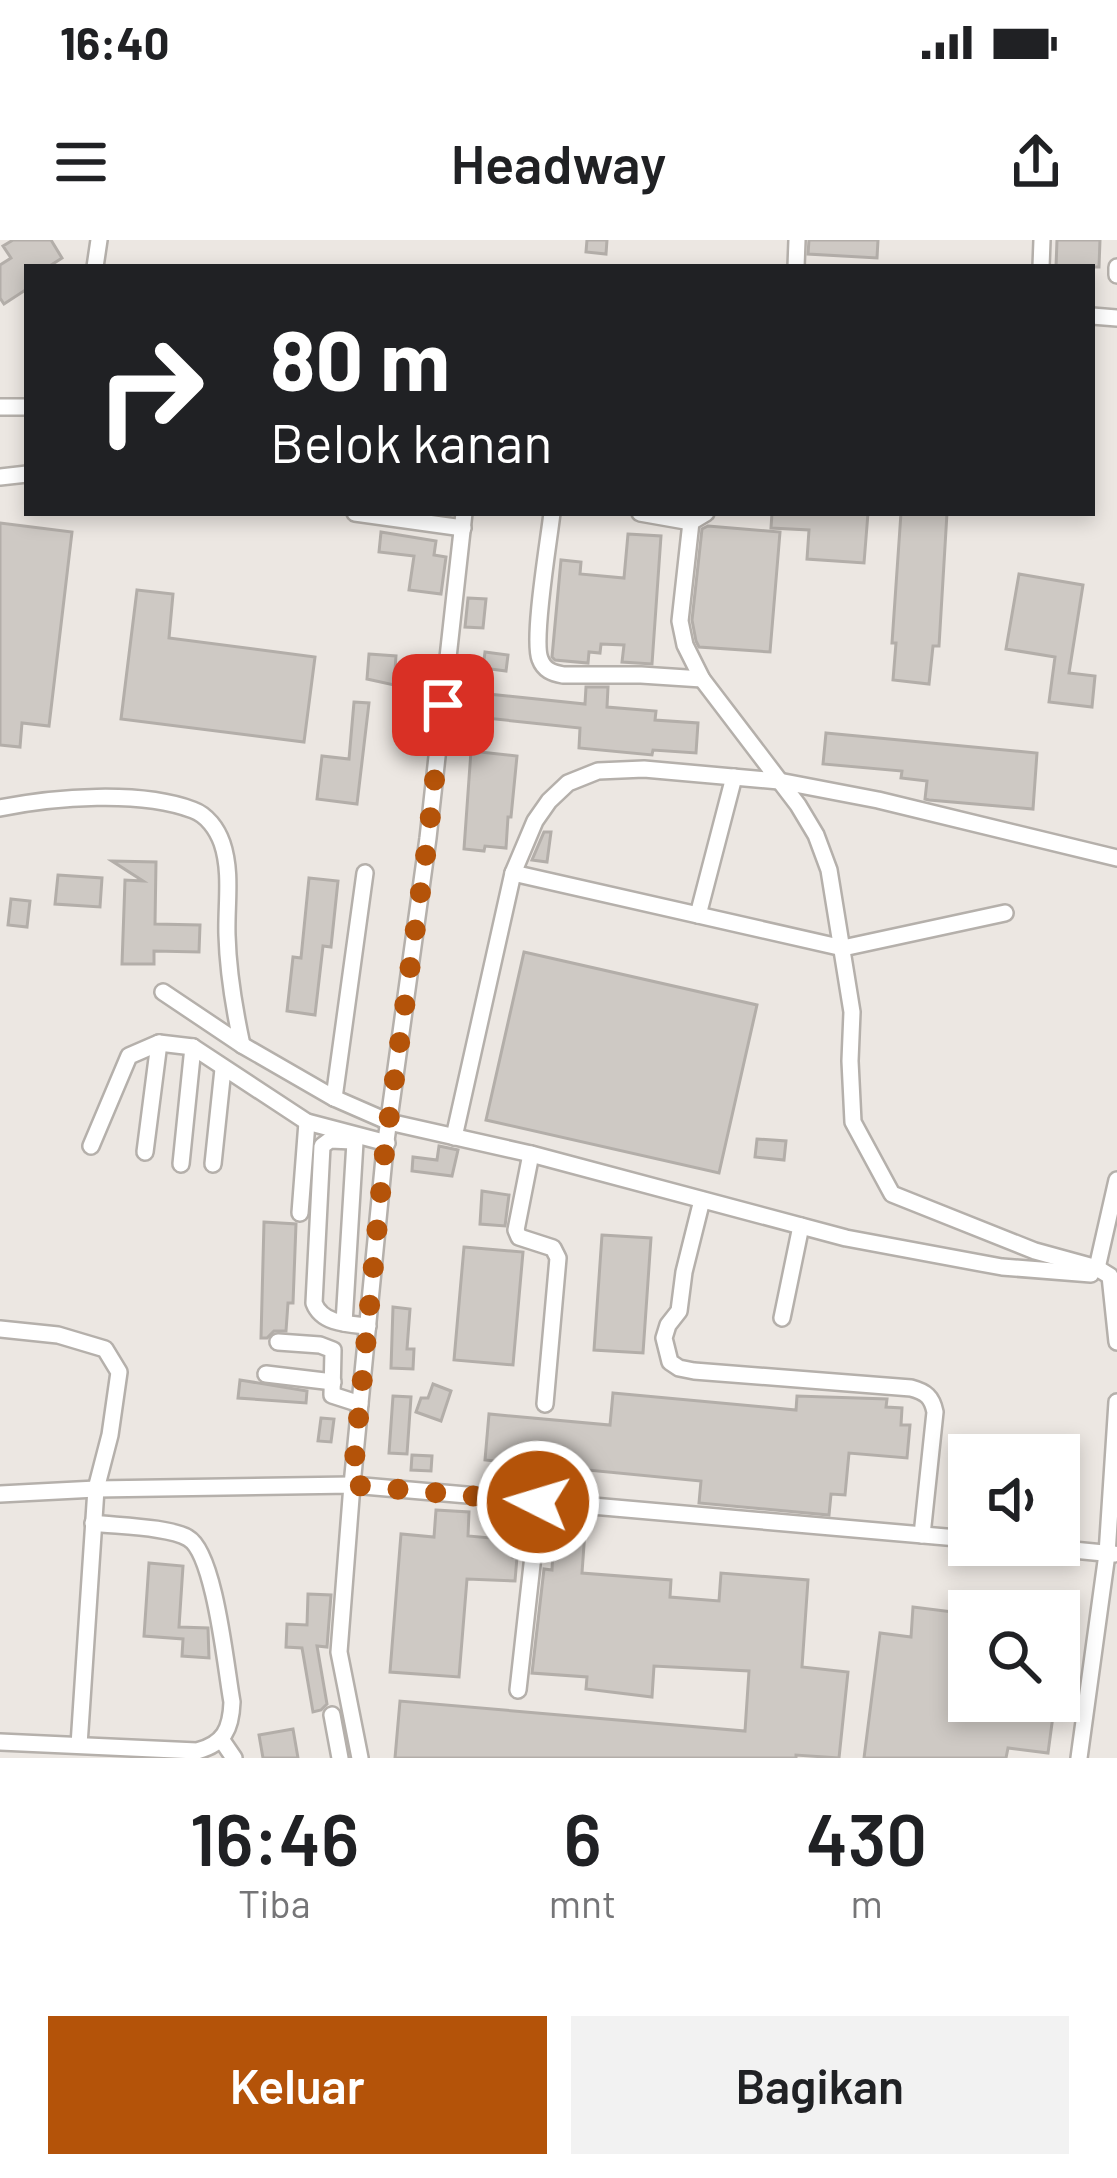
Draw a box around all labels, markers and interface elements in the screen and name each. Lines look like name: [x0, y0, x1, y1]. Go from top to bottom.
text: 16:40: [60, 15, 169, 69]
icon: menu: [48, 129, 114, 195]
icon: share: [1003, 129, 1069, 195]
text: Headway: [451, 130, 666, 195]
text: 80 m: [270, 307, 450, 408]
icon: right: [72, 312, 228, 468]
text: Belok kanan: [270, 409, 552, 474]
pin: [392, 654, 494, 756]
icon: arrive: [410, 672, 476, 738]
map controls: [948, 1434, 1080, 1722]
button: sound: [948, 1434, 1080, 1566]
position arrow: [475, 1439, 601, 1565]
button: search: [948, 1590, 1080, 1722]
text: 16:46: [190, 1794, 359, 1880]
text: 6: [563, 1794, 602, 1880]
text: 430: [806, 1794, 927, 1880]
text: Tiba: [238, 1879, 311, 1926]
text: mnt: [549, 1879, 616, 1926]
text: m: [850, 1879, 883, 1926]
button: Keluar: [48, 2016, 547, 2154]
button: Bagikan: [571, 2016, 1069, 2154]

